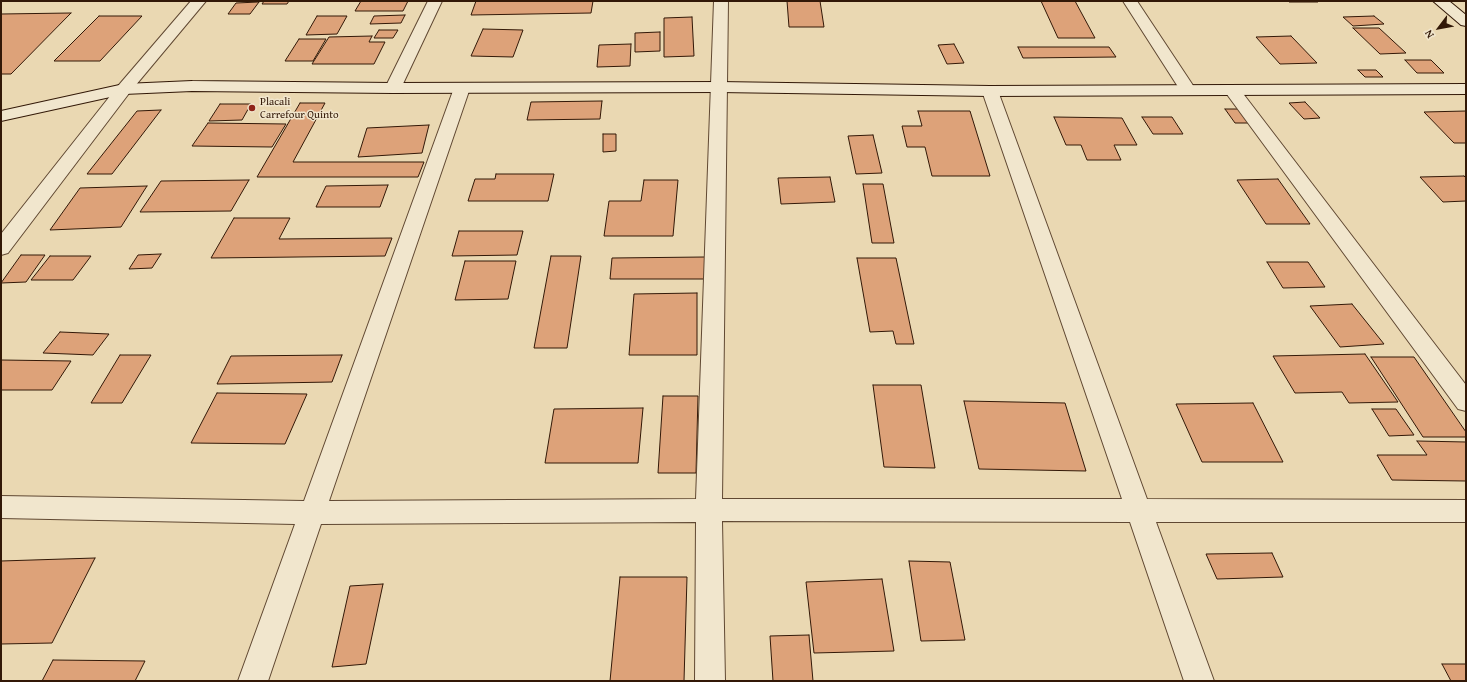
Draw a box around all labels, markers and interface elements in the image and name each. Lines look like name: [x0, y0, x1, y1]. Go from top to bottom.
north arrow: [1419, 8, 1459, 48]
text: N: [1420, 27, 1438, 42]
place label: Placali Carrefour Quinto: [260, 95, 339, 121]
marker: Placali Carrefour Quinto: [247, 103, 257, 113]

